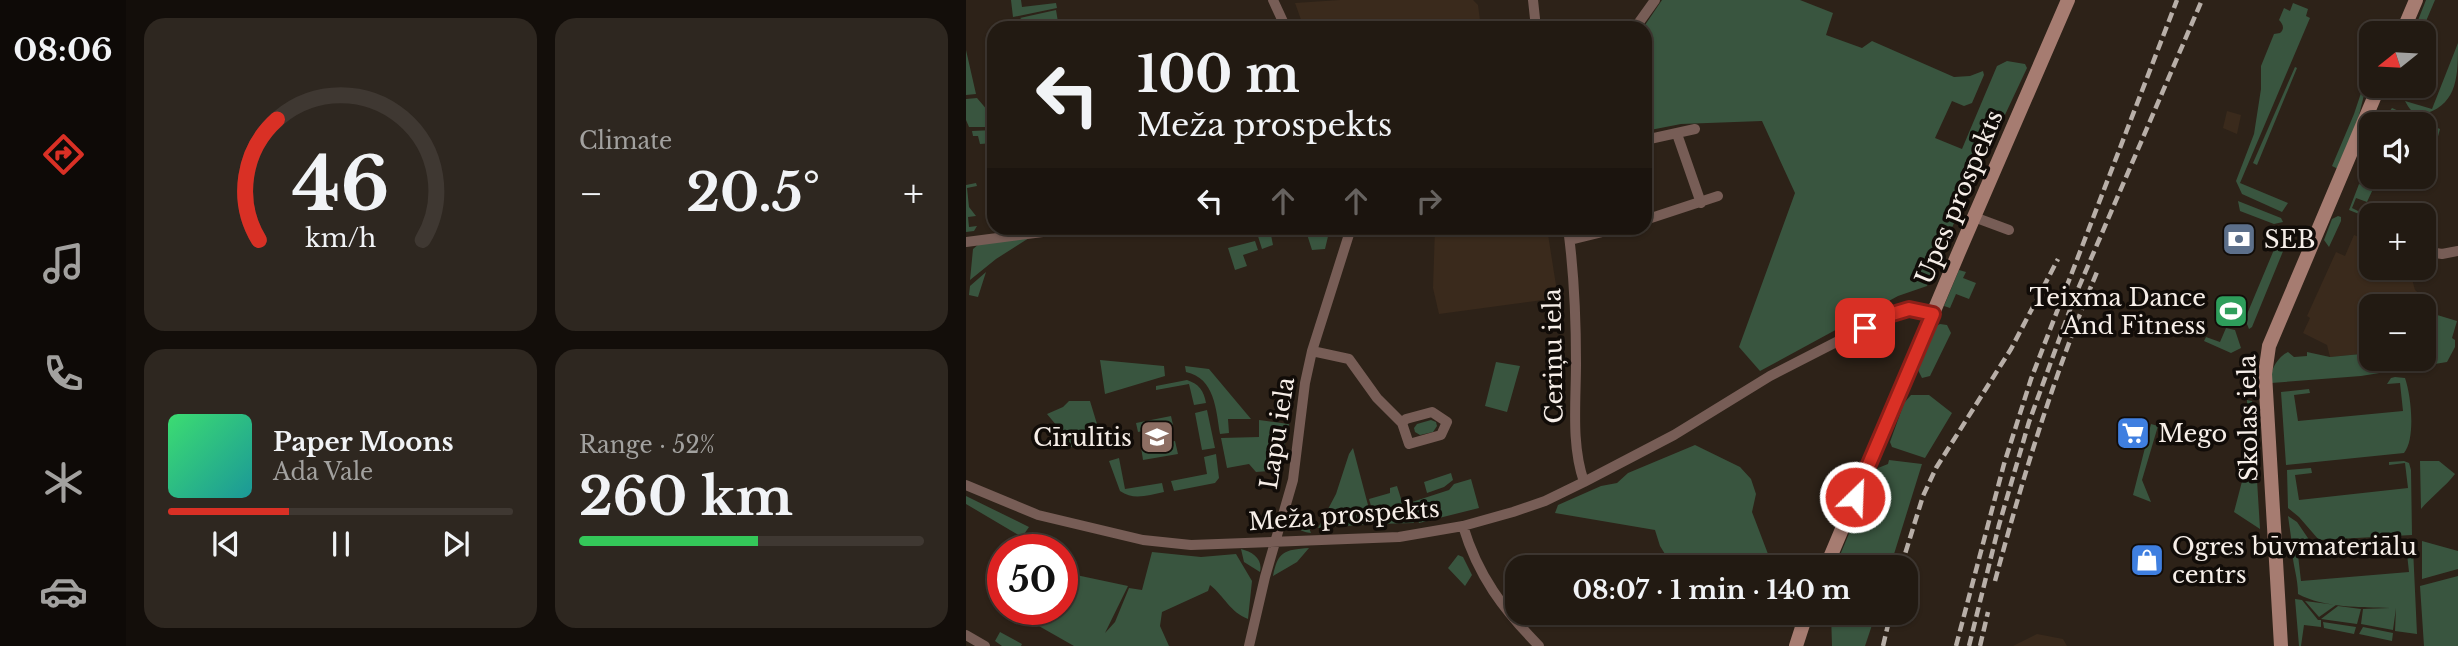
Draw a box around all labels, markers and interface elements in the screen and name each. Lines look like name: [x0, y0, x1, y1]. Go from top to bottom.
north arrow: [2359, 21, 2436, 98]
map controls: [2359, 21, 2436, 371]
text: 08:06: [13, 30, 113, 70]
text: 100 m: [1137, 44, 1300, 105]
icon: left: [1022, 49, 1113, 140]
text: Meža prospekts: [1137, 105, 1392, 145]
street label: Upes prospekts: [1909, 105, 2009, 289]
button: sound: [2359, 112, 2436, 189]
text: Climate: [579, 127, 672, 155]
icon: directions: [39, 130, 88, 179]
text: 46: [292, 140, 389, 231]
text: 20.5°: [686, 161, 820, 225]
text: −: [579, 170, 603, 217]
text: +: [903, 170, 924, 217]
icon: left: [1191, 182, 1229, 220]
icon: ahead: [1264, 182, 1302, 220]
icon: ahead: [1337, 182, 1375, 220]
icon: right: [1410, 182, 1448, 220]
button: +: [2359, 203, 2436, 280]
bank icon: SEB: [2220, 220, 2258, 258]
text: km/h: [305, 223, 376, 254]
place label: SEB: [2264, 225, 2315, 254]
icon: music: [39, 239, 88, 288]
place label: Teixma Dance And Fitness: [2030, 283, 2206, 340]
street label: Ceriņu iela: [1537, 287, 1569, 424]
sports icon: Teixma Dance And Fitness: [2212, 292, 2250, 330]
button: −: [2359, 294, 2436, 371]
pin: [1835, 298, 1895, 358]
icon: arrive: [1846, 309, 1884, 347]
icon: phone: [39, 349, 88, 398]
street label: Skolas iela: [2232, 354, 2264, 482]
street label: Lapu iela: [1254, 374, 1300, 491]
supermarket icon: Mego: [2114, 414, 2152, 452]
school or university icon: Cīrulītis: [1138, 418, 1176, 456]
place label: Mego: [2158, 419, 2227, 448]
place label: Cīrulītis: [1033, 423, 1132, 452]
text: Paper Moons: [273, 426, 454, 458]
text: Range · 52%: [579, 431, 715, 459]
icon: climate: [39, 458, 88, 507]
text: Ada Vale: [273, 458, 373, 486]
position arrow: [1818, 460, 1892, 534]
text: 260 km: [579, 465, 793, 529]
street label: Meža prospekts: [1247, 494, 1441, 536]
icon: previous: [207, 525, 245, 563]
icon: pause: [322, 525, 360, 563]
icon: next: [437, 525, 475, 563]
place label: Ogres būvmateriālu centrs: [2172, 532, 2417, 589]
speed limit sign: 50: [987, 534, 1078, 625]
shop icon: Ogres būvmateriālu centrs: [2128, 541, 2166, 579]
icon: car: [39, 567, 88, 616]
text: 08:07 · 1 min · 140 m: [1572, 574, 1851, 606]

